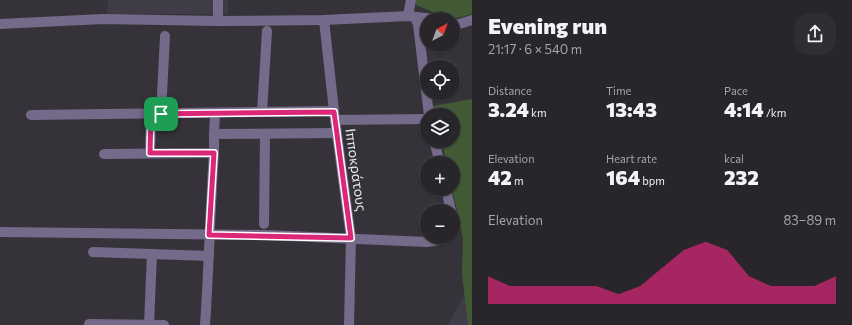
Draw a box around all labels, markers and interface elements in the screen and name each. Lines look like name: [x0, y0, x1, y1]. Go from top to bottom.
north arrow: [420, 12, 460, 52]
map controls: [420, 12, 460, 244]
text: Evening run: [488, 12, 607, 39]
button: share: [794, 13, 836, 55]
text: 21:17 · 6 × 540 m: [488, 41, 582, 57]
button: locate: [420, 60, 460, 100]
text: Distance: [488, 84, 532, 97]
text: Time: [606, 84, 631, 97]
text: Pace: [724, 84, 748, 97]
pin: [144, 97, 178, 131]
text: 3.24: [488, 97, 529, 121]
text: 13:43: [606, 97, 657, 121]
text: 4:14: [724, 97, 764, 121]
icon: arrive: [150, 103, 172, 125]
text: km: [529, 106, 547, 119]
text: /km: [764, 106, 786, 119]
button: layers: [420, 108, 460, 148]
street label: Ιπποκράτους: [342, 127, 371, 213]
text: Elevation: [488, 152, 534, 165]
text: Heart rate: [606, 152, 657, 165]
text: kcal: [724, 152, 744, 165]
button: +: [420, 156, 460, 196]
text: 42: [488, 165, 512, 189]
text: 164: [606, 165, 640, 189]
text: 232: [724, 165, 759, 189]
text: m: [512, 174, 524, 187]
text: bpm: [640, 174, 665, 187]
button: −: [420, 204, 460, 244]
text: Elevation: [488, 212, 543, 228]
text: 83–89 m: [783, 212, 836, 228]

